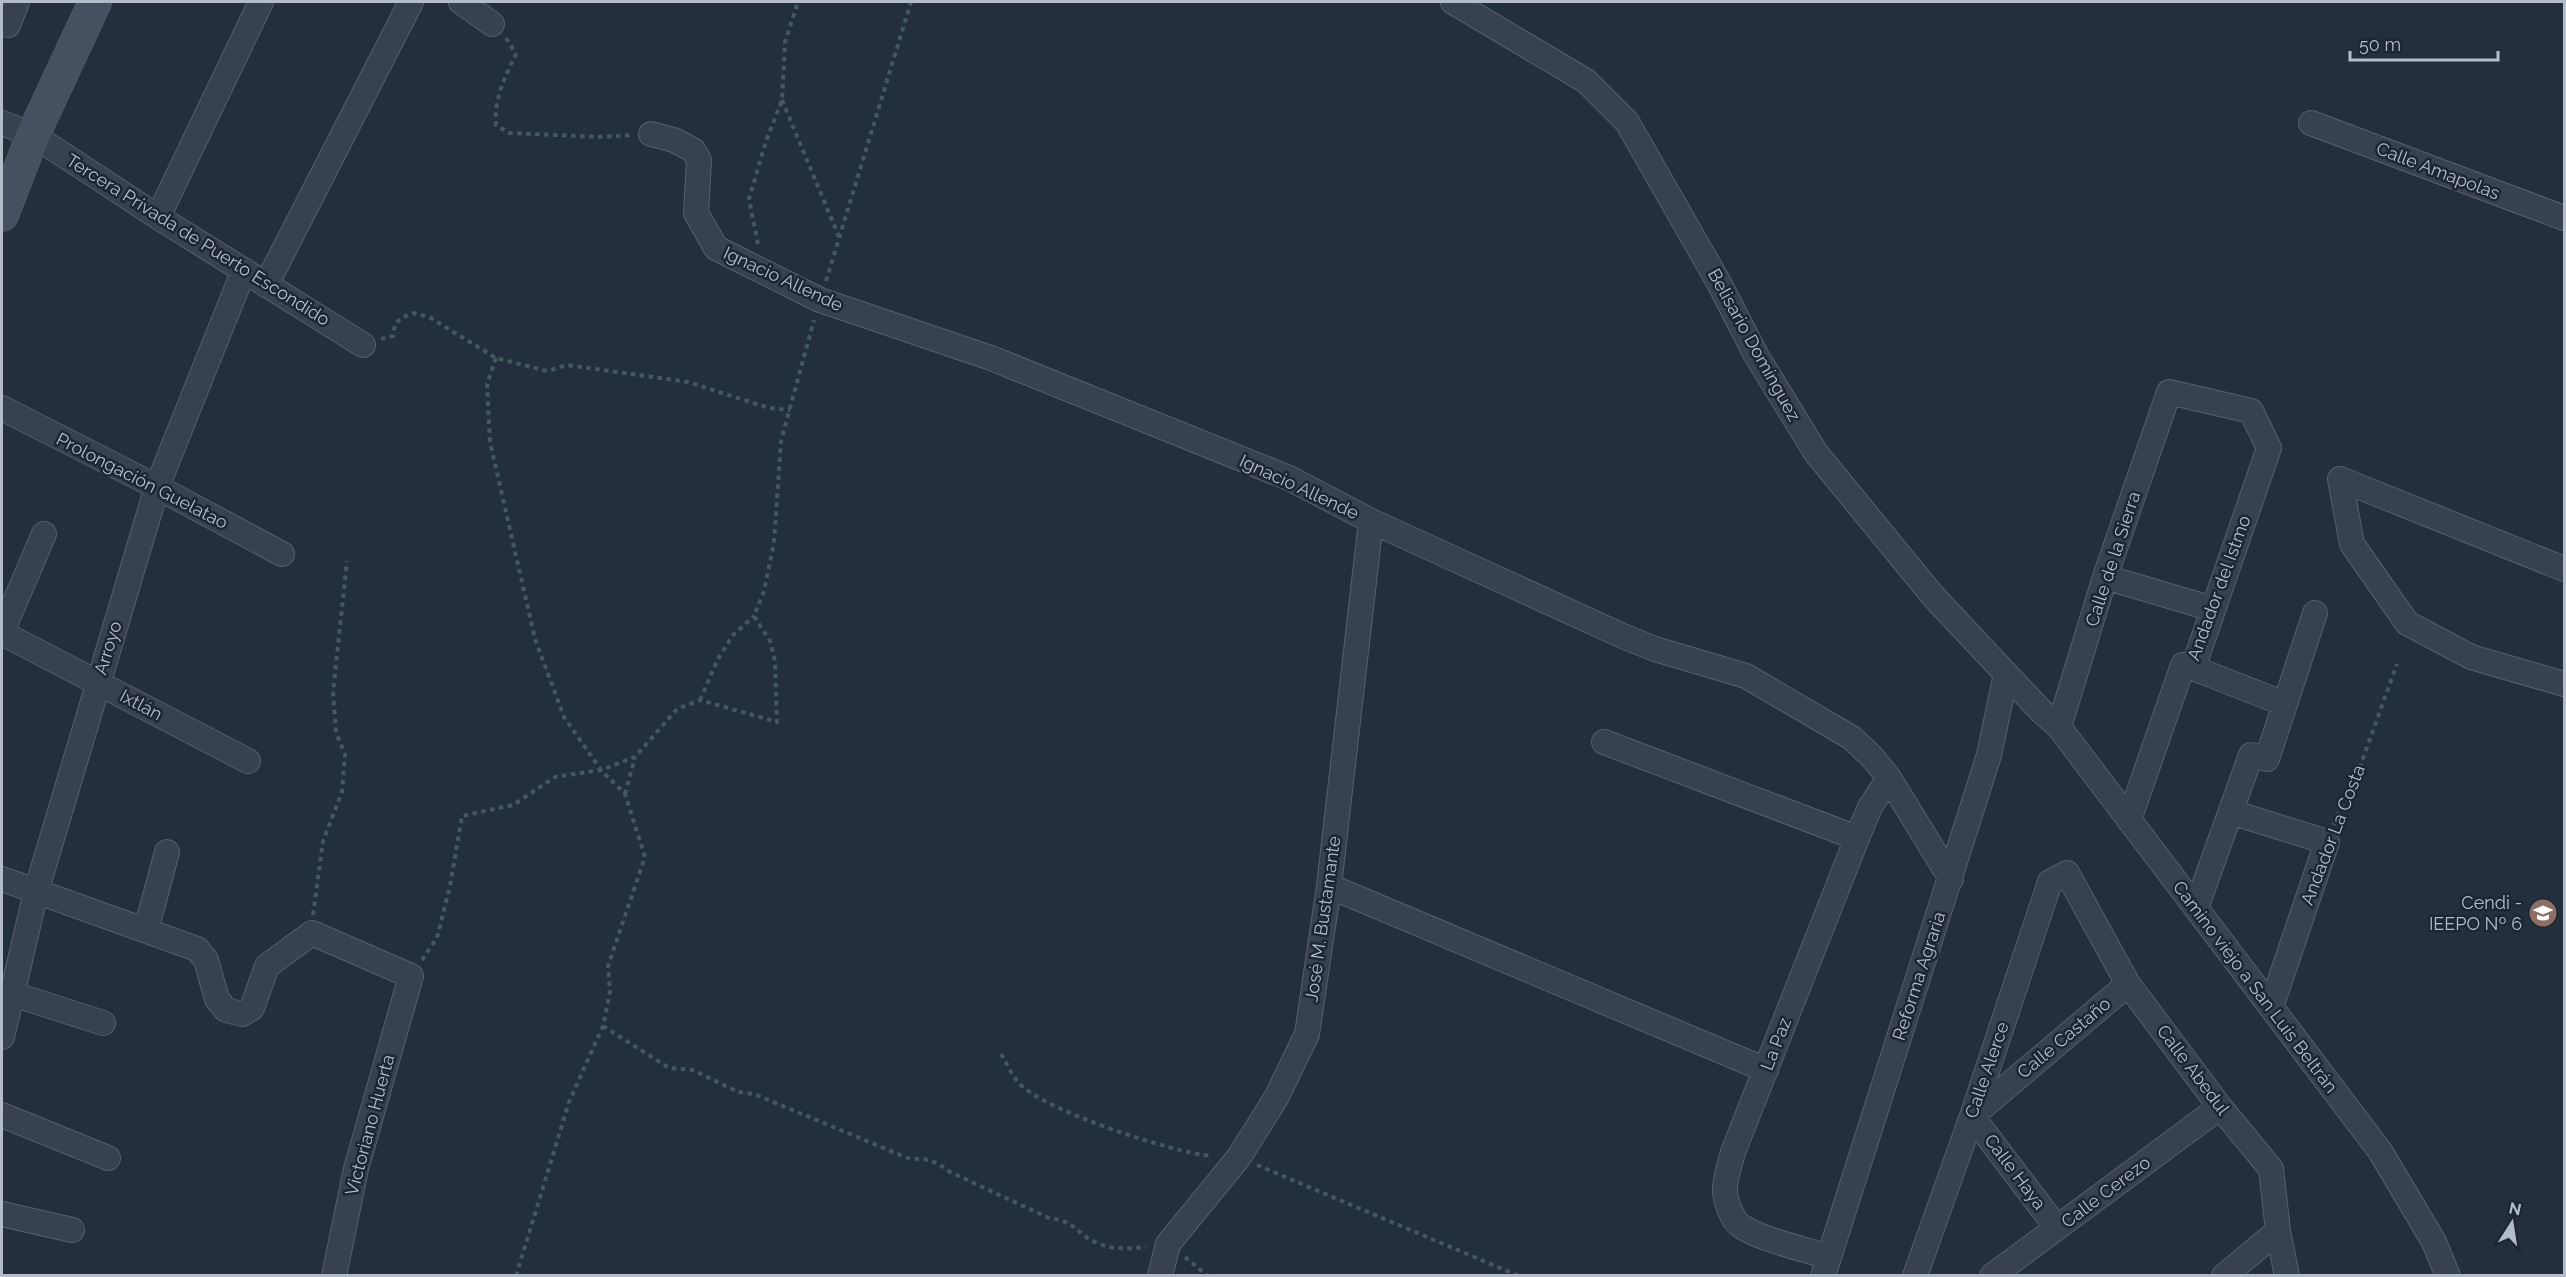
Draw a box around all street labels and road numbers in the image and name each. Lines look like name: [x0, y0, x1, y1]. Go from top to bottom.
street label: Calle Amapolas: [2374, 137, 2503, 204]
street label: Tercera Privada de Puerto Escondido: [63, 149, 334, 330]
street label: Ignacio Allende: [720, 242, 847, 316]
street label: Belisario Domínguez: [1704, 265, 1805, 425]
street label: Prolongación Guelatao: [53, 428, 232, 533]
street label: Ignacio Allende: [1236, 450, 1363, 524]
street label: Calle de la Sierra: [2081, 489, 2144, 629]
street label: Andador del Istmo: [2182, 512, 2255, 663]
street label: Arroyo: [89, 618, 126, 677]
street label: Ixtlán: [117, 685, 166, 724]
street label: Andador La Costa: [2296, 762, 2369, 908]
street label: José M. Bustamante: [1300, 834, 1345, 1003]
street label: Camino viejo a San Luis Beltrán: [2169, 877, 2342, 1097]
street label: Reforma Agraria: [1888, 909, 1949, 1043]
street label: Calle Castaño: [2013, 992, 2115, 1083]
street label: La Paz: [1756, 1014, 1795, 1073]
street label: Calle Alerce: [1960, 1018, 2013, 1121]
street label: Calle Abedul: [2153, 1021, 2234, 1119]
street label: Victoriano Huerta: [341, 1052, 398, 1198]
street label: Calle Haya: [1980, 1130, 2051, 1214]
street label: Calle Cerezo: [2057, 1151, 2155, 1232]

